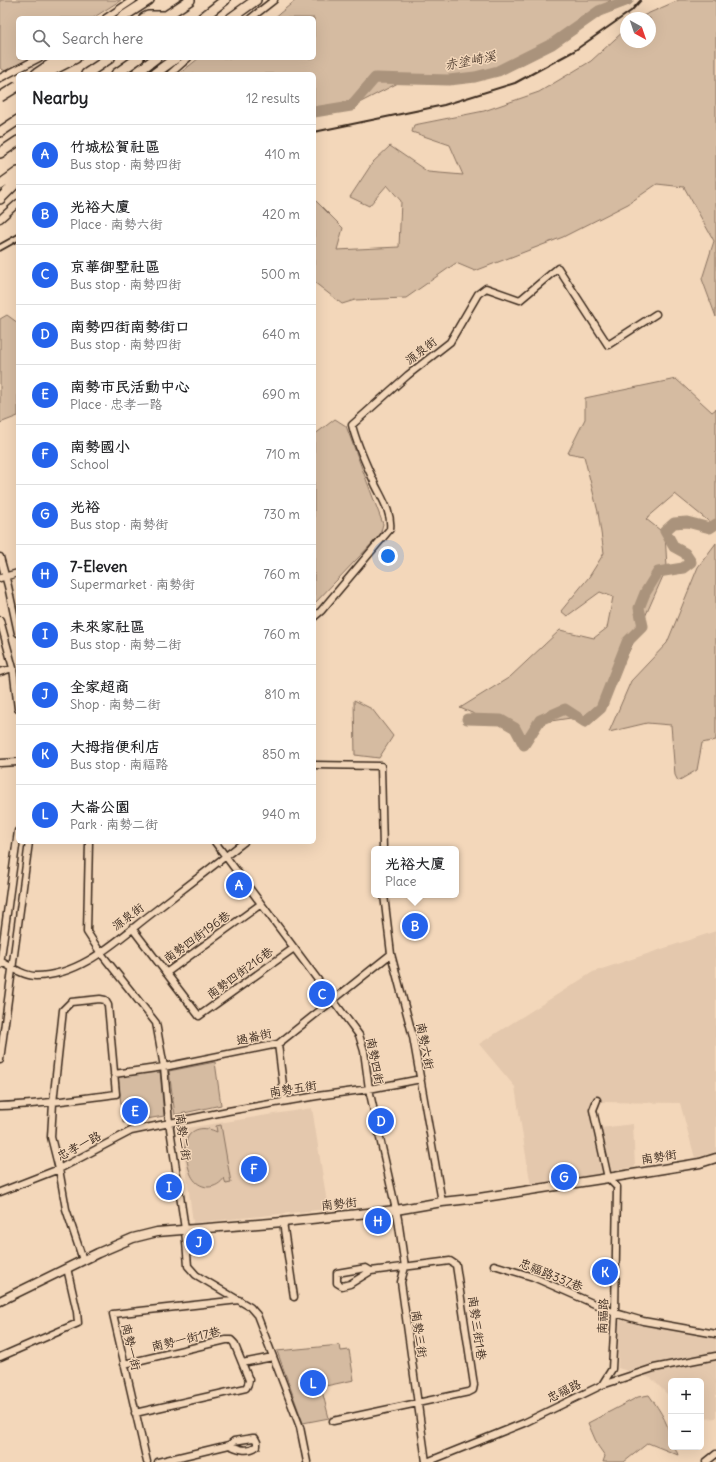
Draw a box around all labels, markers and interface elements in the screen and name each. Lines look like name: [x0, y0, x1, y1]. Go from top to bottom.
north arrow: [620, 12, 656, 48]
search box: [16, 16, 316, 60]
icon: search: [30, 27, 52, 49]
text: Search here: [62, 29, 143, 48]
water label: 赤塗崎溪: [443, 47, 498, 74]
text: Nearby: [32, 87, 88, 109]
text: 12 results: [246, 90, 300, 107]
text: 竹城松賀社區: [70, 137, 160, 156]
text: A: [41, 146, 49, 163]
text: 410 m: [264, 146, 300, 163]
text: Bus stop · 南勢四街: [70, 156, 181, 173]
text: 光裕大廈: [70, 197, 130, 216]
text: B: [41, 206, 49, 223]
text: 420 m: [262, 206, 300, 223]
text: Place · 南勢六街: [70, 216, 163, 233]
text: 京華御墅社區: [70, 257, 160, 276]
text: C: [41, 266, 49, 283]
text: 500 m: [261, 266, 300, 283]
text: Bus stop · 南勢四街: [70, 276, 181, 293]
text: 南勢四街南勢街口: [70, 317, 190, 336]
text: D: [40, 326, 50, 343]
text: 640 m: [262, 326, 300, 343]
street label: 源泉街: [402, 334, 439, 368]
text: Bus stop · 南勢四街: [70, 336, 181, 353]
text: 南勢市民活動中心: [70, 377, 190, 396]
text: E: [41, 386, 49, 403]
text: 690 m: [262, 386, 300, 403]
text: Place · 忠孝一路: [70, 396, 163, 413]
text: 南勢國小: [70, 437, 130, 456]
text: F: [41, 446, 49, 463]
text: 710 m: [265, 446, 300, 463]
text: School: [70, 456, 109, 473]
text: 光裕: [70, 497, 100, 516]
text: G: [40, 506, 50, 523]
text: 730 m: [263, 506, 300, 523]
text: Bus stop · 南勢街: [70, 516, 168, 533]
your location: [378, 546, 398, 566]
text: 7-Eleven: [70, 557, 128, 576]
text: H: [40, 566, 50, 583]
text: 760 m: [263, 566, 300, 583]
text: Supermarket · 南勢街: [70, 576, 195, 593]
text: 未來家社區: [70, 617, 145, 636]
text: I: [42, 626, 48, 643]
text: 760 m: [263, 626, 300, 643]
text: Bus stop · 南勢二街: [70, 636, 181, 653]
text: 全家超商: [70, 677, 130, 696]
text: J: [42, 686, 48, 703]
text: 810 m: [264, 686, 300, 703]
text: Shop · 南勢二街: [70, 696, 161, 713]
text: 大拇指便利店: [70, 737, 160, 756]
text: K: [41, 746, 49, 763]
text: 850 m: [262, 746, 300, 763]
text: Bus stop · 南福路: [70, 756, 168, 773]
text: 大崙公園: [70, 797, 130, 816]
text: L: [41, 806, 49, 823]
text: 940 m: [262, 806, 300, 823]
text: Park · 南勢二街: [70, 816, 158, 833]
popup: [371, 846, 459, 898]
text: 光裕大廈: [385, 854, 445, 873]
pin: A: [226, 870, 252, 900]
text: Place: [385, 873, 416, 890]
street label: 源泉街: [109, 900, 147, 933]
street label: 南勢四街196巷: [161, 907, 233, 966]
pin: B: [402, 911, 428, 941]
street label: 南勢四街216巷: [204, 944, 276, 1002]
pin: C: [309, 979, 335, 1009]
street label: 南勢六街: [414, 1021, 437, 1071]
street label: 過崙街: [235, 1025, 273, 1048]
street label: 南勢四街: [364, 1036, 387, 1086]
street label: 南勢五街: [268, 1077, 318, 1100]
pin: E: [122, 1096, 148, 1126]
pin: D: [368, 1106, 394, 1136]
street label: 南勢二街: [173, 1112, 194, 1162]
street label: 忠孝一路: [54, 1128, 103, 1163]
street label: 南勢街: [640, 1146, 678, 1167]
pin: F: [241, 1154, 267, 1184]
pin: G: [551, 1162, 577, 1192]
pin: I: [156, 1172, 182, 1202]
street label: 南勢街: [320, 1194, 358, 1213]
pin: H: [365, 1206, 391, 1236]
pin: J: [186, 1227, 212, 1257]
street label: 忠福路337巷: [517, 1255, 585, 1294]
pin: K: [592, 1257, 618, 1287]
street label: 南勢三街1巷: [466, 1295, 489, 1361]
street label: 南福路: [594, 1298, 611, 1334]
street label: 南勢三街: [409, 1309, 430, 1359]
street label: 南勢一街: [119, 1322, 144, 1372]
street label: 南勢一街17巷: [150, 1323, 222, 1354]
pin: L: [300, 1368, 326, 1398]
street label: 忠福路: [544, 1376, 583, 1405]
map controls: [668, 1378, 704, 1450]
button: +: [668, 1378, 704, 1414]
button: −: [668, 1414, 704, 1450]

